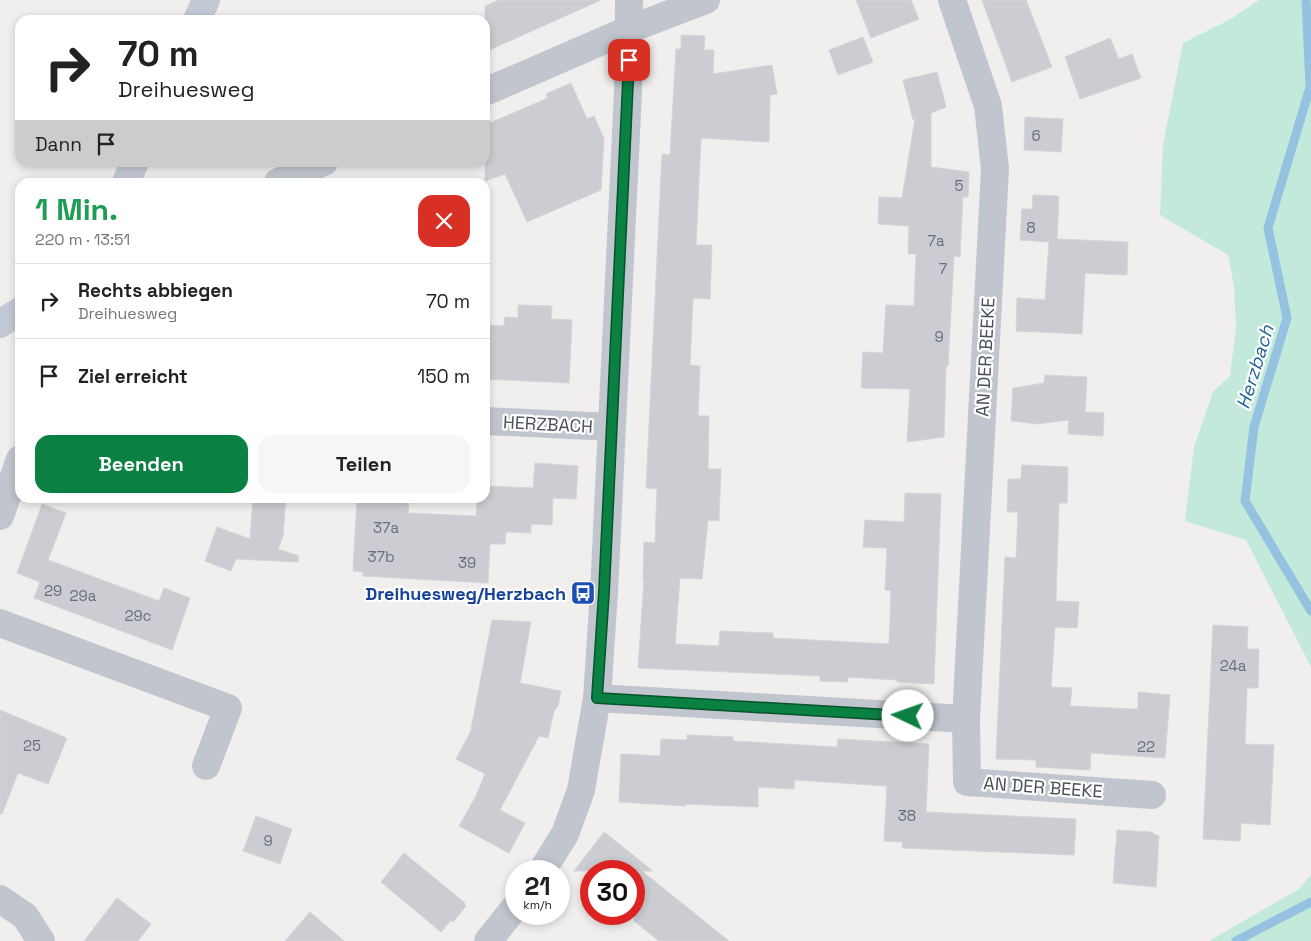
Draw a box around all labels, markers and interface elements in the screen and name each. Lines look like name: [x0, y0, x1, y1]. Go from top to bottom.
text: 70 m: [118, 32, 199, 76]
icon: right: [35, 35, 100, 100]
pin: [608, 39, 650, 81]
icon: arrive: [615, 46, 643, 74]
text: Dreihuesweg: [118, 75, 255, 103]
house number: 6: [1031, 126, 1041, 145]
icon: arrive: [92, 130, 120, 158]
text: Dann: [35, 132, 82, 157]
house number: 5: [955, 176, 964, 195]
text: 1 Min.: [35, 190, 118, 229]
button: close: [418, 195, 470, 247]
house number: 8: [1026, 218, 1036, 237]
text: 220 m · 13:51: [35, 229, 130, 250]
house number: 7a: [927, 231, 945, 250]
house number: 7: [939, 259, 947, 278]
text: Rechts abbiegen: [78, 278, 233, 303]
icon: right: [35, 287, 63, 315]
text: 70 m: [426, 289, 470, 314]
street label: AN DER BEEKE: [970, 297, 1000, 417]
text: Dreihuesweg: [78, 303, 177, 324]
water label: Herzbach: [1230, 322, 1280, 412]
house number: 9: [934, 327, 944, 346]
icon: arrive: [35, 362, 63, 390]
text: Ziel erreicht: [78, 364, 188, 389]
text: 150 m: [417, 364, 470, 389]
street label: HERZBACH: [502, 410, 594, 438]
button: Beenden: [35, 435, 248, 493]
button: Teilen: [258, 435, 470, 493]
house number: 37a: [373, 518, 399, 537]
house number: 37b: [367, 547, 395, 566]
house number: 39: [458, 553, 476, 572]
bus stop icon: Dreihuesweg/Herzbach: [570, 580, 596, 606]
house number: 29: [44, 581, 62, 600]
place label: Dreihuesweg/Herzbach: [365, 582, 566, 605]
house number: 29a: [70, 586, 97, 605]
house number: 29c: [124, 606, 152, 625]
house number: 24a: [1220, 656, 1247, 675]
position arrow: [881, 689, 933, 741]
house number: 25: [23, 736, 41, 755]
house number: 22: [1137, 737, 1155, 756]
street label: AN DER BEEKE: [983, 771, 1103, 803]
house number: 38: [898, 806, 916, 825]
house number: 9: [263, 831, 273, 850]
speed limit sign: 30: [580, 860, 645, 925]
text: 21: [524, 870, 551, 902]
text: km/h: [523, 897, 552, 913]

